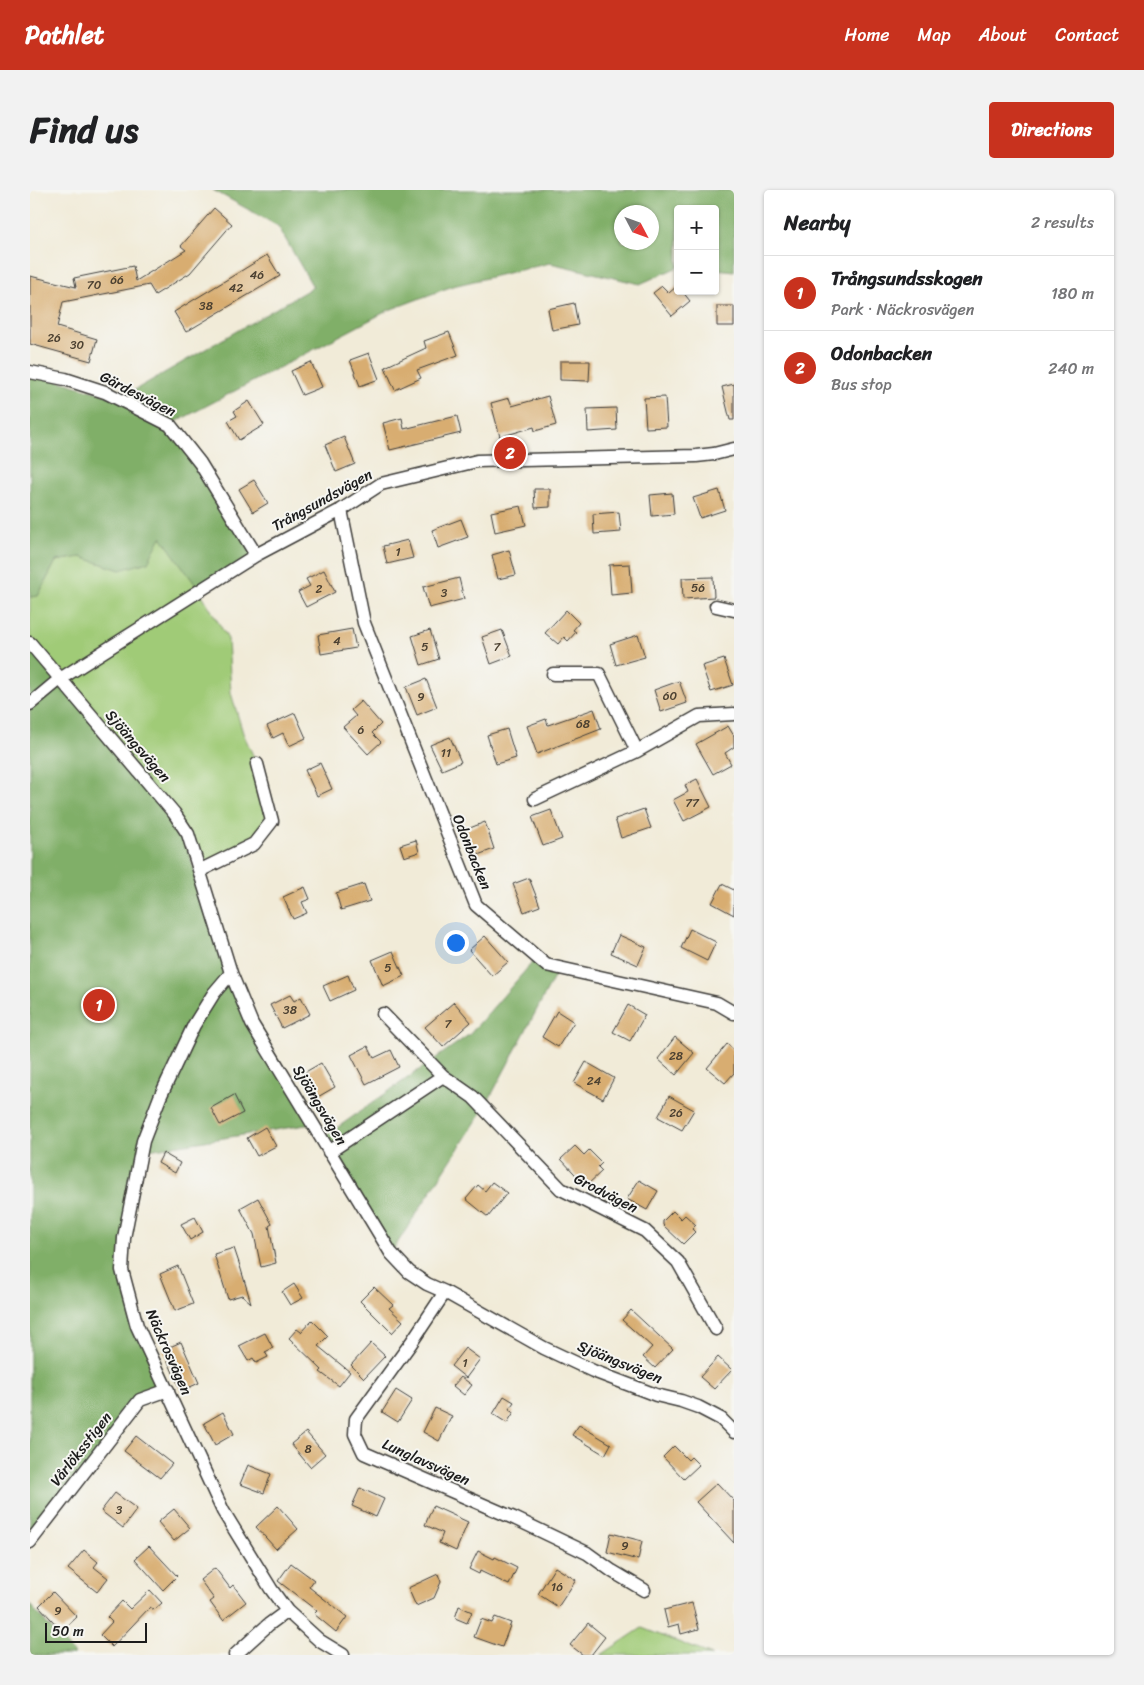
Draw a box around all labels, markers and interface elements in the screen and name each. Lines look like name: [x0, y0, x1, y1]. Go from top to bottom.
text: Pathlet: [25, 14, 104, 56]
text: Home: [845, 19, 890, 51]
text: Map: [918, 19, 951, 51]
text: About: [979, 19, 1027, 51]
text: Contact: [1055, 19, 1119, 51]
text: Find us: [30, 99, 138, 161]
button: Directions: [989, 102, 1114, 158]
text: Nearby: [784, 204, 850, 242]
north arrow: [614, 205, 659, 250]
map controls: [674, 205, 719, 295]
button: +: [674, 205, 719, 250]
text: 2 results: [1031, 208, 1094, 237]
button: −: [674, 250, 719, 295]
text: Trångsundsskogen: [831, 262, 982, 295]
house number: 46: [250, 264, 264, 286]
house number: 66: [110, 269, 124, 291]
house number: 70: [87, 274, 102, 296]
house number: 42: [229, 277, 243, 299]
text: 1: [797, 279, 803, 308]
text: 180 m: [1051, 279, 1094, 308]
house number: 38: [199, 295, 213, 317]
text: Park · Näckrosvägen: [831, 295, 974, 324]
house number: 26: [47, 327, 61, 349]
house number: 30: [70, 334, 84, 356]
text: Odonbacken: [831, 337, 932, 370]
text: 2: [795, 354, 805, 383]
text: 240 m: [1048, 354, 1094, 383]
street label: Gärdesvägen: [95, 364, 181, 424]
text: Bus stop: [831, 370, 892, 399]
pin: 2: [494, 434, 526, 472]
street label: Trångsundsvägen: [267, 461, 377, 539]
house number: 1: [395, 541, 401, 563]
house number: 56: [691, 577, 705, 599]
house number: 2: [316, 578, 323, 600]
house number: 3: [441, 582, 448, 604]
house number: 4: [333, 630, 341, 652]
house number: 5: [421, 636, 429, 658]
house number: 7: [494, 636, 502, 658]
house number: 60: [663, 685, 678, 707]
house number: 9: [417, 686, 425, 708]
street label: Sjöängsvägen: [99, 704, 177, 788]
house number: 68: [576, 713, 590, 735]
house number: 6: [358, 719, 365, 741]
house number: 11: [441, 742, 451, 764]
house number: 77: [685, 792, 700, 814]
street label: Odonbacken: [445, 810, 499, 894]
your location: [443, 930, 469, 956]
house number: 5: [384, 957, 392, 979]
pin: 1: [83, 986, 115, 1024]
house number: 38: [283, 999, 297, 1021]
house number: 7: [445, 1013, 453, 1035]
house number: 28: [669, 1045, 683, 1067]
street label: Sjöängsvägen: [286, 1060, 354, 1150]
house number: 24: [587, 1070, 602, 1092]
house number: 26: [669, 1102, 683, 1124]
street label: Grodvägen: [569, 1166, 643, 1220]
street label: Näckrosvägen: [138, 1305, 200, 1399]
street label: Sjöängsvägen: [573, 1333, 667, 1391]
house number: 1: [462, 1352, 468, 1374]
street label: Vårlöksstigen: [43, 1406, 119, 1492]
street label: Lunglavsvägen: [378, 1431, 474, 1493]
house number: 8: [304, 1438, 312, 1460]
house number: 3: [116, 1499, 123, 1521]
house number: 9: [621, 1535, 629, 1557]
house number: 16: [551, 1576, 563, 1598]
house number: 9: [54, 1600, 62, 1622]
text: 50 m: [52, 1619, 84, 1644]
scale bar: [45, 1620, 148, 1643]

